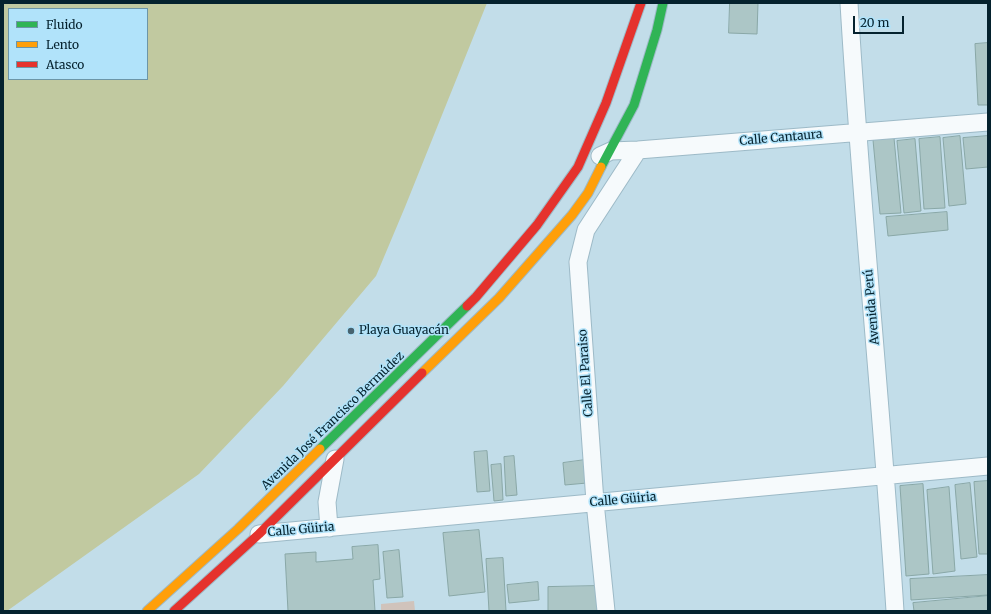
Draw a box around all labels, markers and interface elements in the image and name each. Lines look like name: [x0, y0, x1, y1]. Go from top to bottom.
legend: [8, 8, 148, 80]
scale bar: [855, 8, 906, 34]
text: 20 m: [860, 15, 889, 30]
text: Fluido: [46, 17, 83, 32]
text: Lento: [46, 37, 79, 52]
text: Atasco: [46, 57, 84, 72]
street label: Calle Cantaura: [739, 127, 823, 149]
street label: Avenida Perú: [862, 269, 882, 345]
place label: Playa Guayacán: [359, 324, 449, 338]
marker: Playa Guayacán: [346, 326, 356, 336]
street label: Calle El Paraiso: [576, 329, 596, 417]
street label: Avenida José Francisco Bermúdez: [259, 349, 407, 493]
street label: Calle Güiria: [589, 490, 657, 510]
street label: Calle Güiria: [267, 520, 335, 540]

